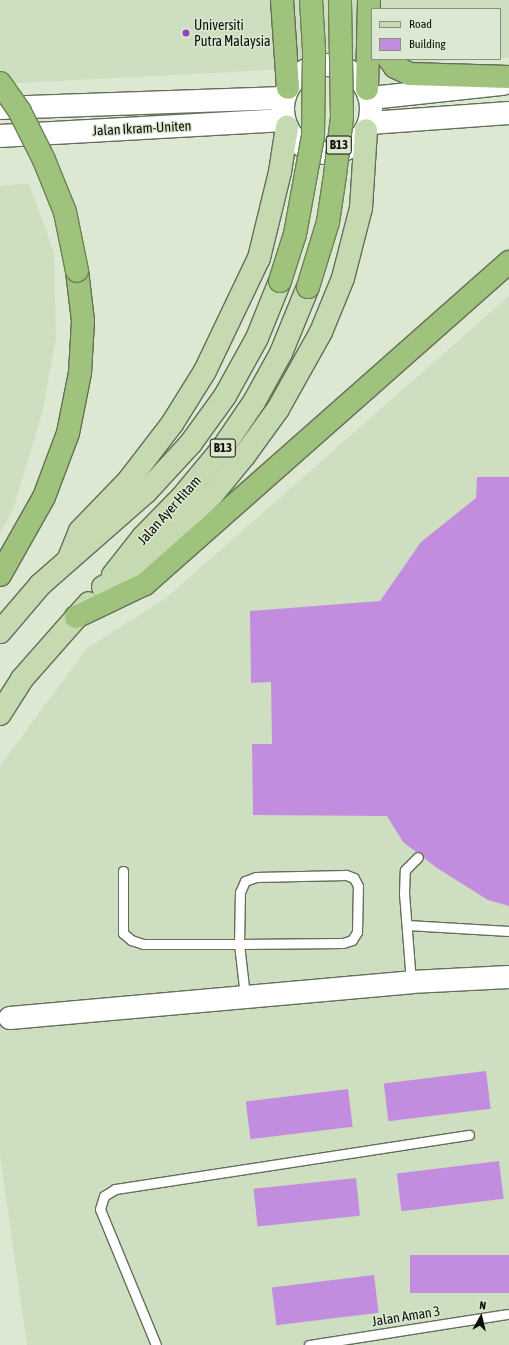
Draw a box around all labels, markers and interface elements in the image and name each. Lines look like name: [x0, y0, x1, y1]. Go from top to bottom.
legend: [371, 8, 501, 60]
place label: Universiti Putra Malaysia: [194, 17, 270, 50]
text: Road: [409, 17, 432, 31]
marker: Universiti Putra Malaysia: [181, 28, 191, 38]
text: Building: [409, 37, 446, 51]
street label: Jalan Ikram-Uniten: [92, 117, 192, 139]
road number: B13: [325, 134, 353, 156]
road number: B13: [209, 437, 237, 459]
street label: Jalan Ayer Hitam: [134, 472, 204, 548]
north arrow: [461, 1297, 501, 1337]
text: N: [479, 1299, 487, 1312]
street label: Jalan Aman 3: [371, 1302, 441, 1330]

